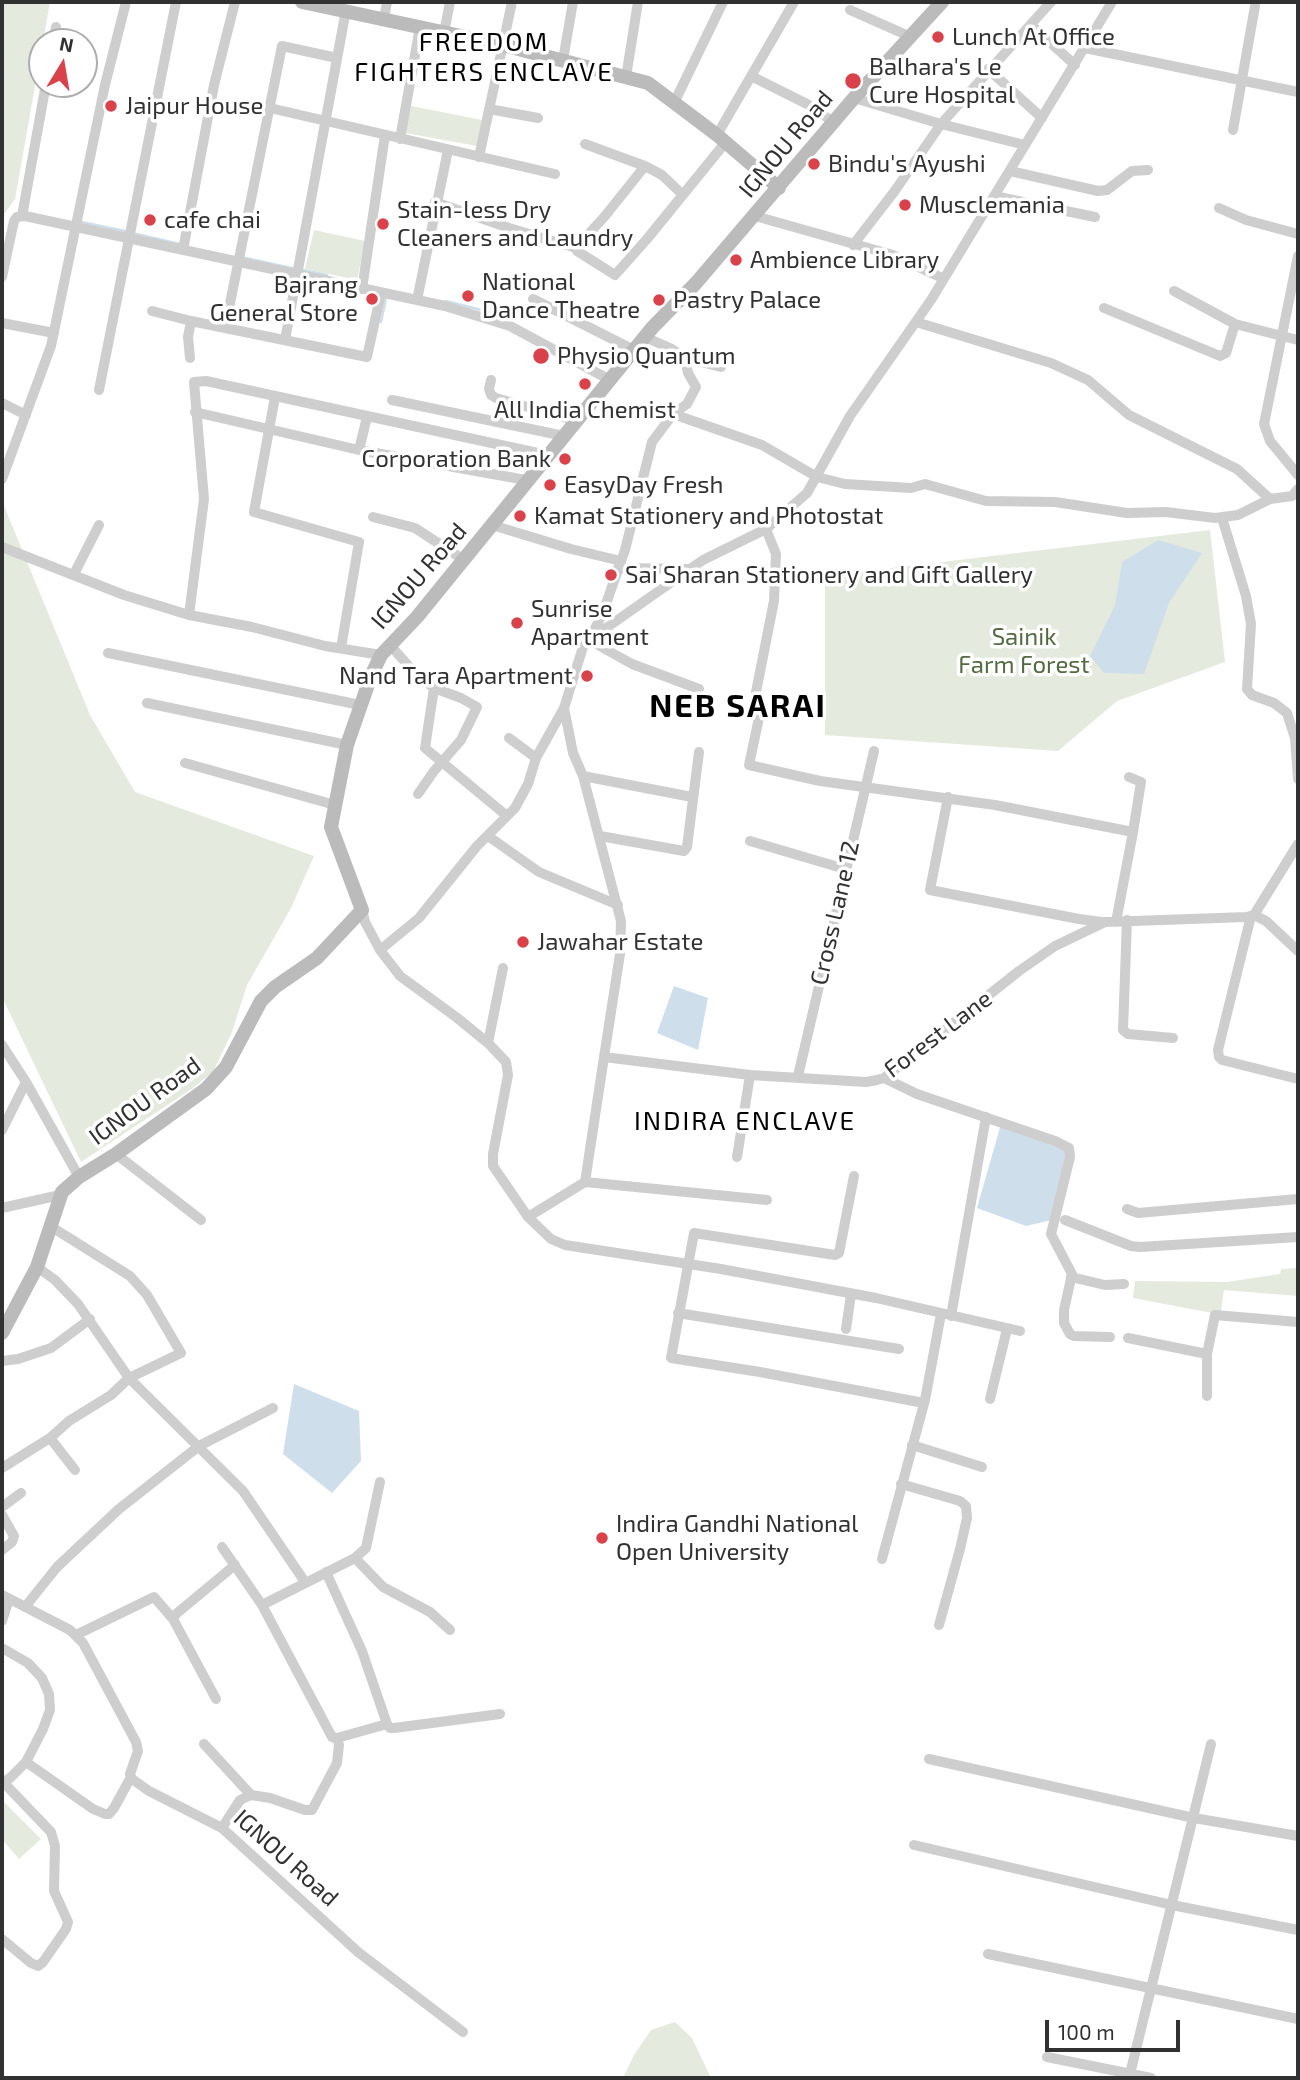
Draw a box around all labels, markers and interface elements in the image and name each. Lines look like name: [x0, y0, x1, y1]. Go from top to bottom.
place label: Lunch At Office: [952, 23, 1115, 51]
district label: FREEDOM FIGHTERS ENCLAVE: [356, 26, 612, 88]
north arrow: [28, 28, 98, 98]
marker: Lunch At Office: [930, 29, 946, 45]
text: N: [58, 31, 76, 56]
place label: Balhara's Le Cure Hospital: [869, 53, 1015, 109]
marker: Balhara's Le Cure Hospital: [843, 71, 863, 91]
street label: IGNOU Road: [733, 85, 839, 203]
place label: Jaipur House: [125, 92, 263, 120]
marker: Jaipur House: [103, 98, 119, 114]
place label: Bindu's Ayushi: [828, 150, 986, 178]
marker: Bindu's Ayushi: [806, 156, 822, 172]
place label: Musclemania: [919, 191, 1065, 219]
place label: Stain-less Dry Cleaners and Laundry: [397, 196, 633, 252]
marker: Musclemania: [897, 197, 913, 213]
place label: cafe chai: [164, 206, 261, 234]
marker: cafe chai: [142, 212, 158, 228]
marker: Stain-less Dry Cleaners and Laundry: [375, 216, 391, 232]
place label: Ambience Library: [750, 246, 939, 274]
marker: Ambience Library: [728, 252, 744, 268]
place label: National Dance Theatre: [482, 268, 640, 324]
place label: Bajrang General Store: [210, 271, 358, 327]
place label: Pastry Palace: [673, 286, 821, 314]
marker: National Dance Theatre: [460, 288, 476, 304]
marker: Bajrang General Store: [364, 291, 380, 307]
marker: Pastry Palace: [651, 292, 667, 308]
place label: Physio Quantum: [557, 342, 736, 370]
marker: Physio Quantum: [531, 346, 551, 366]
marker: All India Chemist: [577, 376, 593, 392]
place label: All India Chemist: [494, 396, 676, 424]
place label: Corporation Bank: [361, 445, 551, 473]
marker: Corporation Bank: [557, 451, 573, 467]
place label: EasyDay Fresh: [564, 471, 723, 499]
marker: EasyDay Fresh: [542, 477, 558, 493]
place label: Kamat Stationery and Photostat: [534, 502, 883, 530]
marker: Kamat Stationery and Photostat: [512, 508, 528, 524]
street label: IGNOU Road: [365, 517, 473, 635]
place label: Sai Sharan Stationery and Gift Gallery: [625, 561, 1033, 589]
marker: Sai Sharan Stationery and Gift Gallery: [603, 567, 619, 583]
place label: Sunrise Apartment: [531, 595, 649, 651]
marker: Sunrise Apartment: [509, 615, 525, 631]
park label: Sainik Farm Forest: [958, 623, 1090, 679]
place label: Nand Tara Apartment: [339, 662, 573, 690]
marker: Nand Tara Apartment: [579, 668, 595, 684]
district label: NEB SARAI: [650, 687, 826, 725]
street label: Cross Lane 12: [804, 838, 866, 988]
place label: Jawahar Estate: [537, 928, 703, 956]
marker: Jawahar Estate: [515, 934, 531, 950]
street label: Forest Lane: [878, 984, 998, 1084]
street label: IGNOU Road: [84, 1051, 206, 1151]
district label: INDIRA ENCLAVE: [636, 1105, 854, 1137]
place label: Indira Gandhi National Open University: [616, 1510, 858, 1566]
marker: Indira Gandhi National Open University: [594, 1530, 610, 1546]
street label: IGNOU Road: [228, 1803, 344, 1913]
scale bar: [1048, 2007, 1183, 2050]
text: 100 m: [1058, 2019, 1115, 2044]

